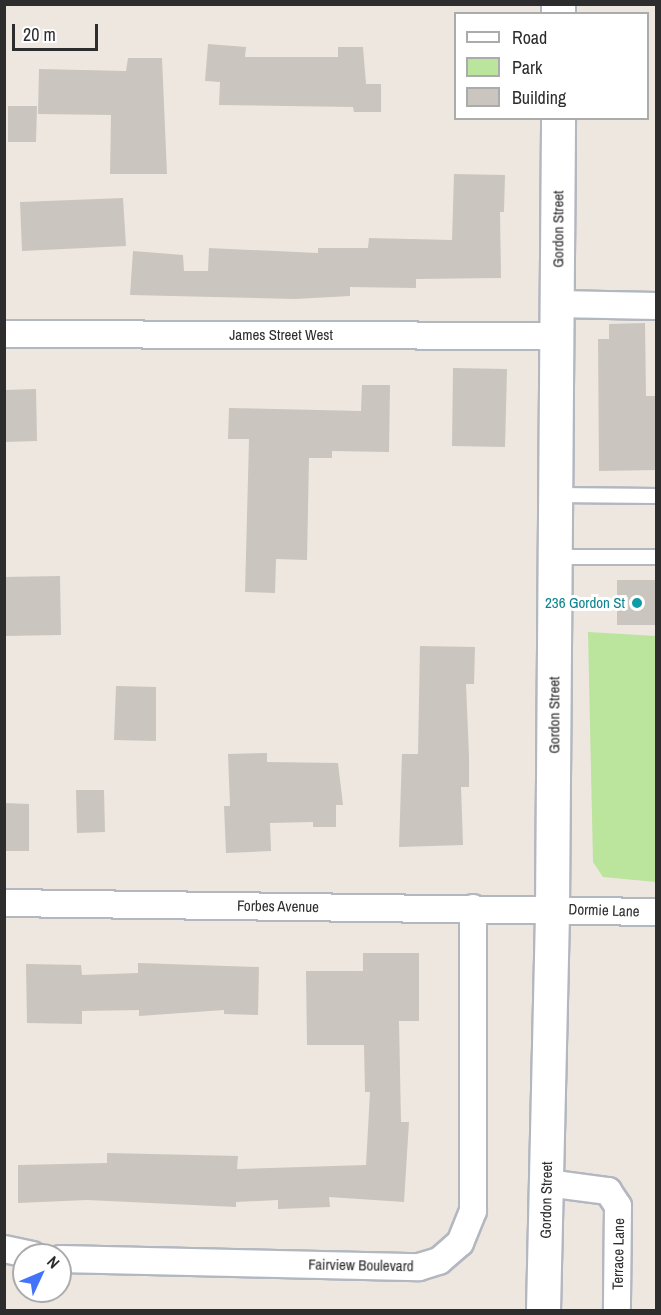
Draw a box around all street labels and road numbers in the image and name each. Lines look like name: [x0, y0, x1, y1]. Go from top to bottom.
street label: Gordon Street: [549, 190, 567, 268]
street label: James Street West: [229, 326, 333, 344]
street label: Gordon Street: [545, 676, 563, 754]
street label: Forbes Avenue: [237, 896, 319, 916]
street label: Dormie Lane: [568, 900, 640, 920]
street label: Gordon Street: [536, 1161, 556, 1239]
street label: Terrace Lane: [608, 1218, 628, 1290]
street label: Fairview Boulevard: [308, 1255, 414, 1275]

